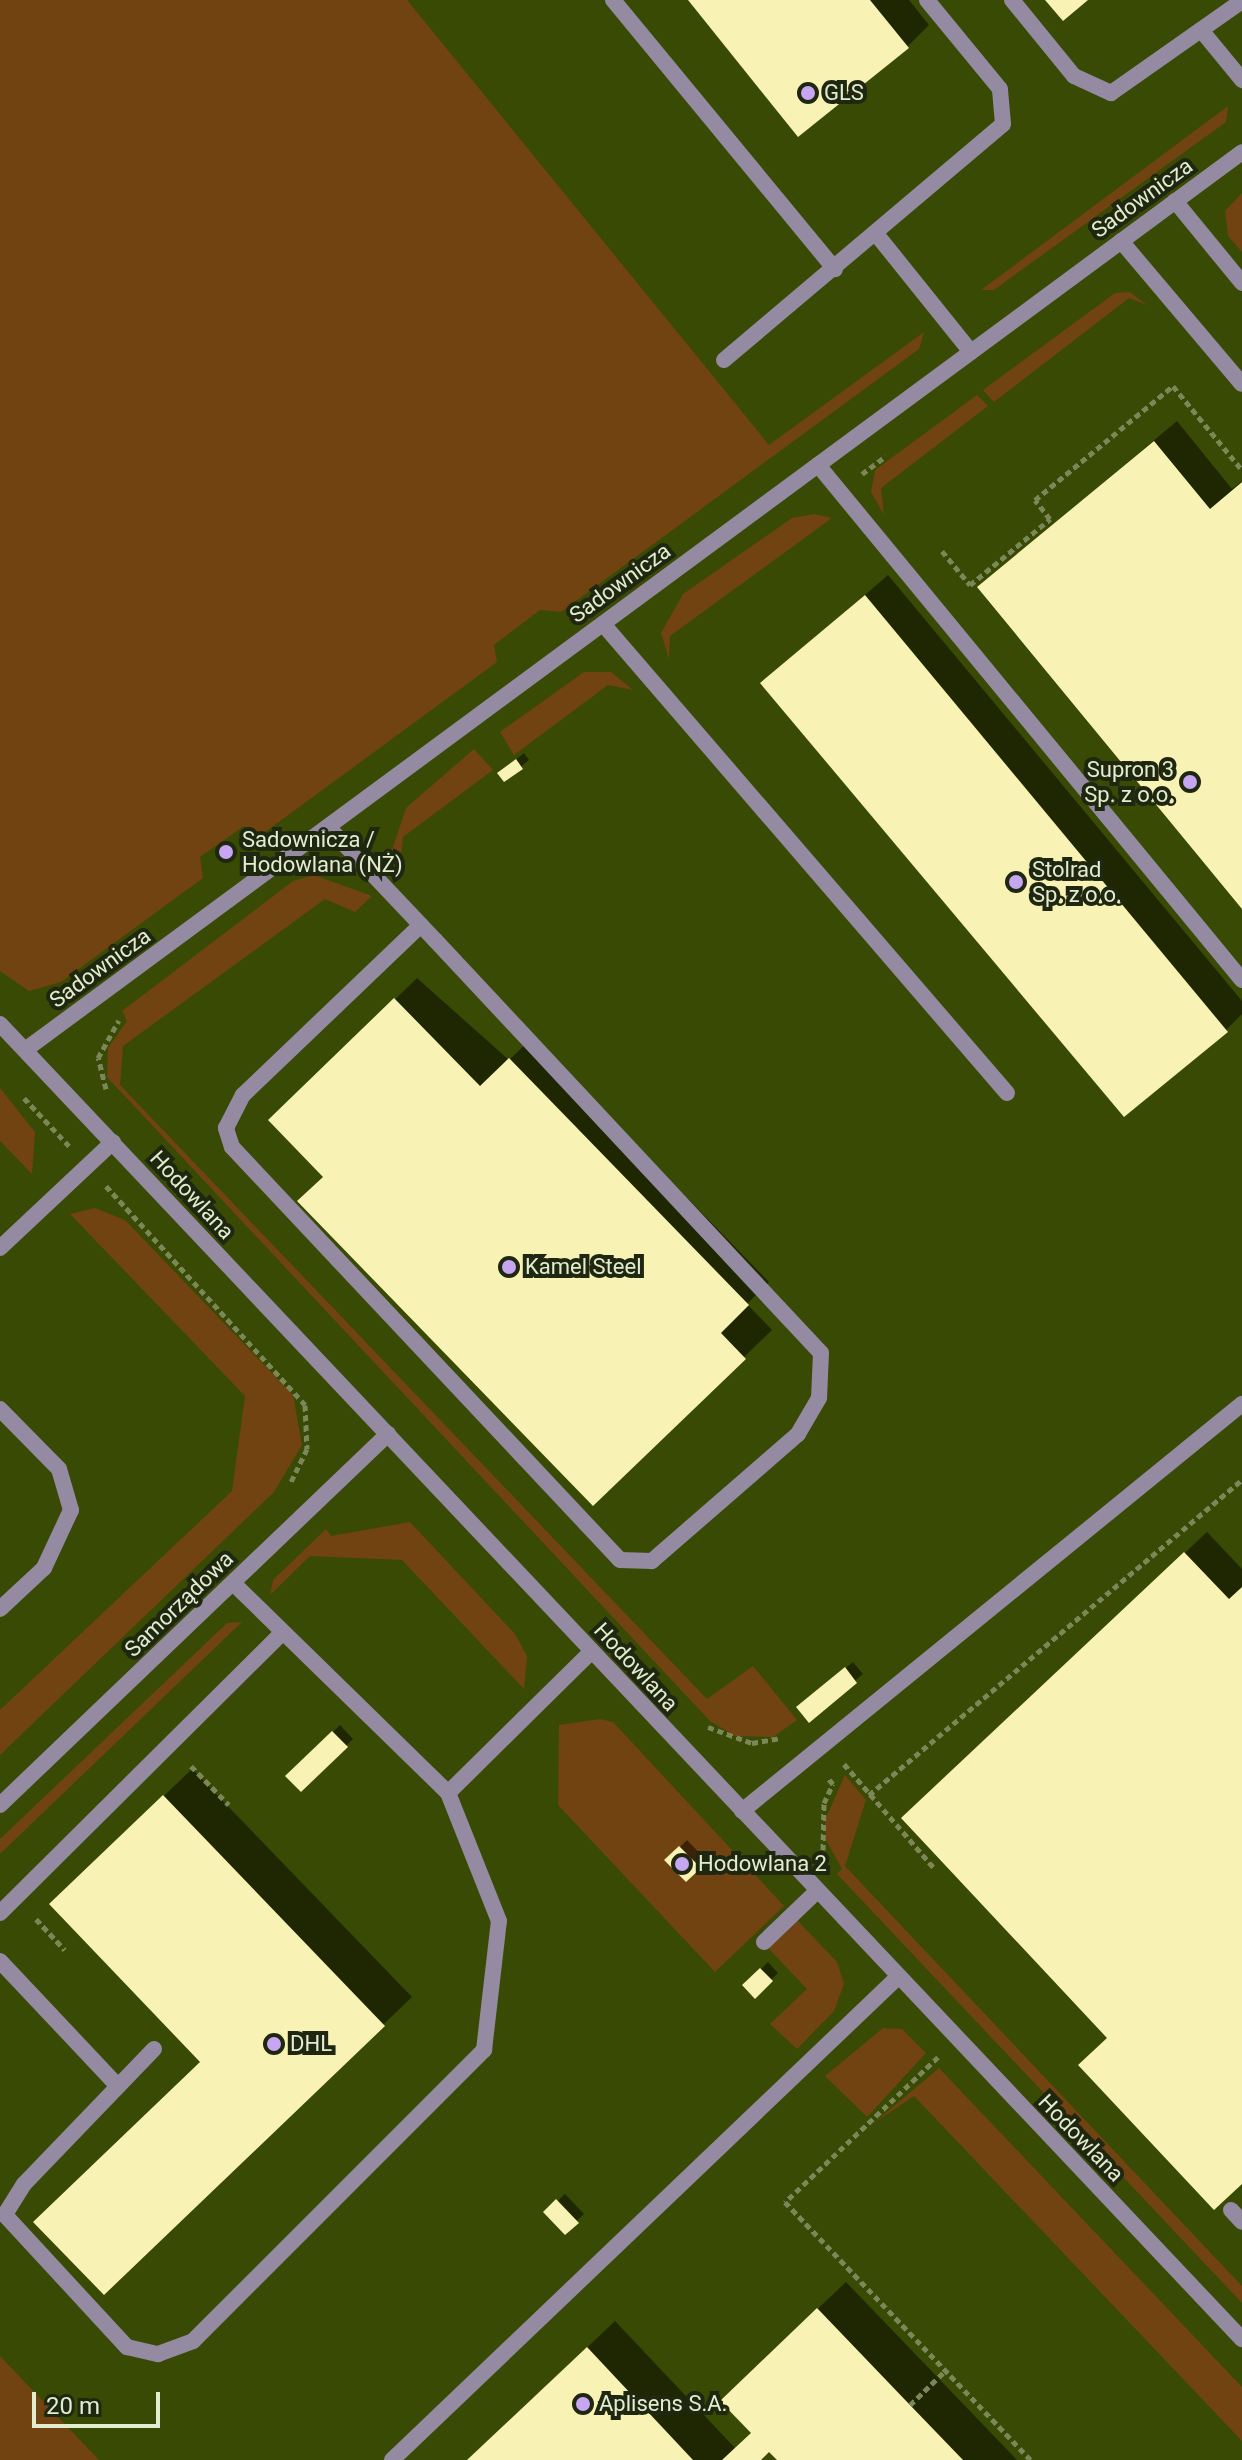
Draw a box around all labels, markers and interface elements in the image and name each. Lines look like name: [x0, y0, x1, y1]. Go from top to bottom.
place label: GLS: [824, 80, 864, 106]
marker: GLS: [799, 84, 817, 102]
street label: Sadownicza: [1086, 153, 1198, 243]
street label: Sadownicza: [564, 538, 676, 628]
place label: Supron 3 Sp. z o.o.: [1084, 756, 1174, 808]
marker: Supron 3 Sp. z o.o.: [1181, 773, 1199, 791]
place label: Sadownicza / Hodowlana (NŻ): [242, 826, 403, 878]
marker: Sadownicza / Hodowlana (NŻ): [217, 843, 235, 861]
place label: Stolrad Sp. z o.o.: [1032, 856, 1122, 908]
marker: Stolrad Sp. z o.o.: [1007, 873, 1025, 891]
street label: Sadownicza: [44, 923, 156, 1013]
street label: Hodowlana: [144, 1145, 240, 1245]
place label: Kamel Steel: [525, 1254, 641, 1280]
marker: Kamel Steel: [500, 1258, 518, 1276]
street label: Samorządowa: [119, 1546, 239, 1662]
street label: Hodowlana: [588, 1617, 684, 1717]
place label: Hodowlana 2: [698, 1851, 827, 1877]
marker: Hodowlana 2: [673, 1855, 691, 1873]
place label: DHL: [290, 2031, 332, 2057]
marker: DHL: [265, 2035, 283, 2053]
street label: Hodowlana: [1033, 2089, 1129, 2187]
scale bar: [36, 2376, 164, 2426]
place label: Aplisens S.A.: [599, 2391, 727, 2417]
text: 20 m: [46, 2392, 100, 2420]
marker: Aplisens S.A.: [574, 2395, 592, 2413]

